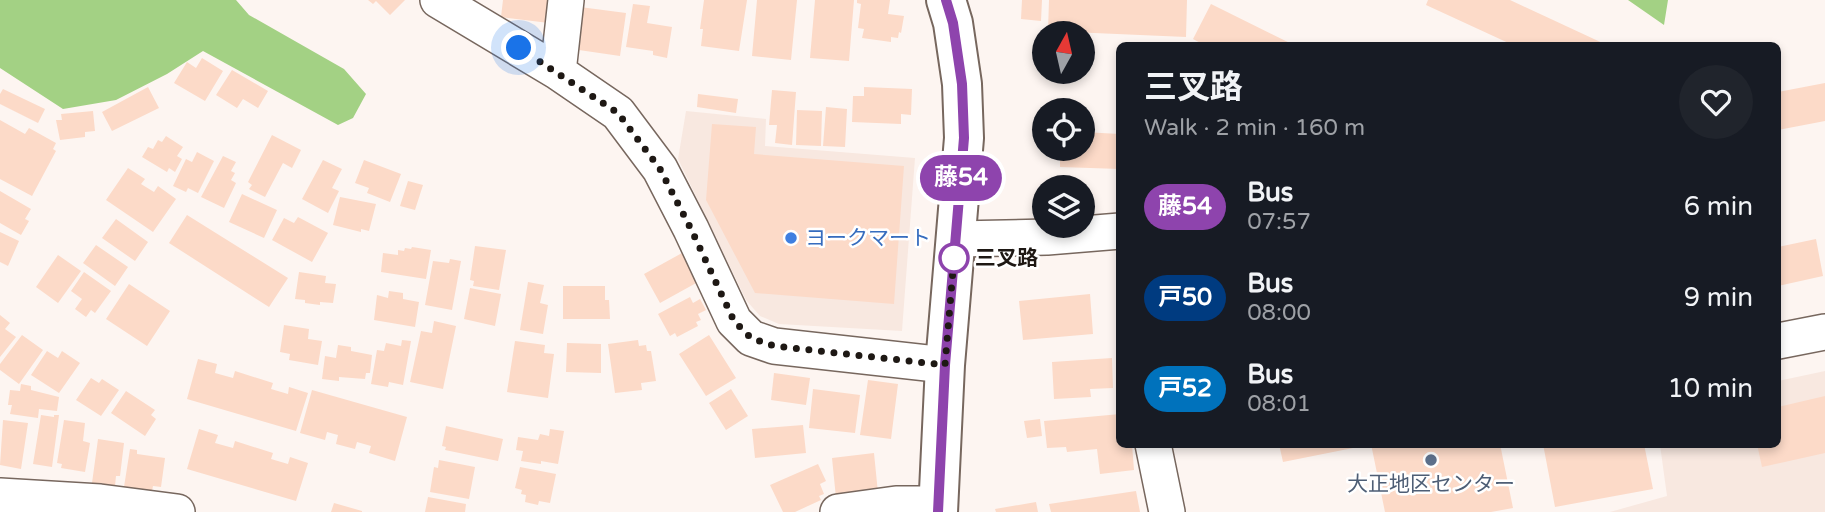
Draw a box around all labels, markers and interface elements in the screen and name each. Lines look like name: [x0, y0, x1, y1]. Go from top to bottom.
north arrow: [1032, 21, 1096, 84]
map controls: [1032, 21, 1095, 238]
your location: [501, 30, 536, 65]
button: heart: [1679, 65, 1753, 139]
text: 三叉路: [1144, 68, 1243, 107]
button: locate: [1032, 98, 1095, 161]
text: Walk · 2 min · 160 m: [1144, 114, 1365, 142]
line badge: 藤54: [921, 155, 1001, 201]
text: 藤54: [934, 163, 988, 192]
button: layers: [1032, 175, 1095, 238]
text: Bus: [1247, 177, 1293, 208]
text: 6 min: [1684, 191, 1753, 222]
text: 藤54: [1158, 192, 1212, 221]
text: 07:57: [1247, 208, 1311, 236]
place label: ヨークマート: [805, 226, 931, 251]
marker: ヨークマート: [783, 230, 799, 246]
marker: 三叉路: [939, 243, 969, 273]
place label: 三叉路: [975, 246, 1038, 271]
text: Bus: [1247, 268, 1293, 299]
text: 9 min: [1684, 282, 1753, 313]
text: 戸50: [1158, 283, 1212, 312]
text: 08:00: [1247, 299, 1311, 327]
text: Bus: [1247, 359, 1293, 390]
text: 10 min: [1667, 373, 1753, 404]
text: 戸52: [1158, 374, 1212, 403]
text: 08:01: [1247, 390, 1311, 418]
marker: 大正地区センター: [1423, 452, 1439, 468]
place label: 大正地区センター: [1347, 472, 1515, 497]

